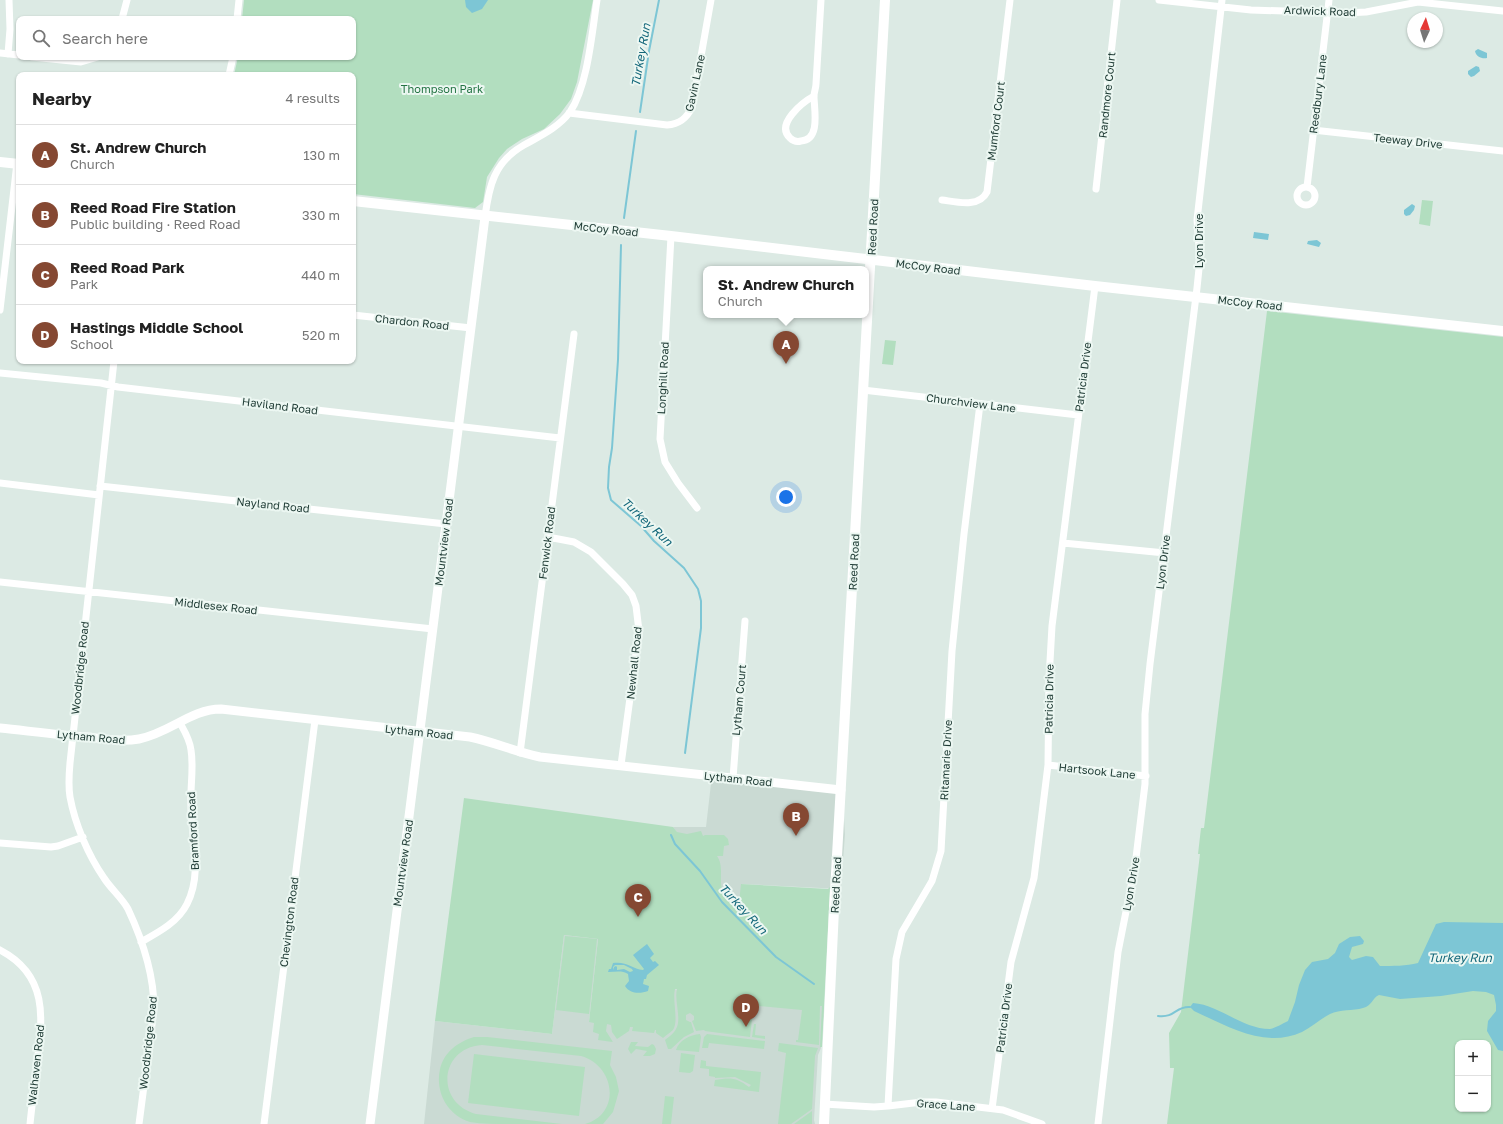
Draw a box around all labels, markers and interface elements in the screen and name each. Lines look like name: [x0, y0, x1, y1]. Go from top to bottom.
street label: Ardwick Road: [1284, 3, 1356, 18]
north arrow: [1407, 12, 1443, 48]
search box: [16, 16, 356, 60]
water label: Turkey Run: [628, 22, 654, 88]
icon: search: [30, 27, 52, 49]
text: Search here: [62, 29, 148, 47]
street label: Randmore Court: [1096, 51, 1117, 139]
street label: Gavin Lane: [682, 53, 707, 113]
street label: Reedbury Lane: [1306, 54, 1329, 134]
street label: Mumford Court: [984, 81, 1007, 161]
park label: Thompson Park: [401, 82, 483, 95]
text: Nearby: [32, 88, 92, 109]
text: 4 results: [286, 90, 340, 106]
street label: Teeway Drive: [1373, 130, 1443, 151]
text: St. Andrew Church: [70, 138, 206, 156]
text: A: [40, 147, 50, 163]
text: 130 m: [303, 147, 340, 163]
text: Church: [70, 156, 115, 172]
text: Reed Road Fire Station: [70, 198, 236, 216]
street label: Reed Road: [865, 198, 880, 256]
text: B: [40, 207, 50, 223]
text: 330 m: [302, 207, 340, 223]
street label: Lyon Drive: [1192, 214, 1205, 268]
text: Public building · Reed Road: [70, 216, 240, 232]
street label: McCoy Road: [573, 219, 639, 238]
street label: McCoy Road: [895, 256, 961, 277]
text: Reed Road Park: [70, 258, 185, 276]
popup: [703, 266, 869, 318]
text: C: [40, 267, 50, 283]
text: 440 m: [301, 267, 340, 283]
text: St. Andrew Church: [718, 275, 854, 293]
text: Park: [70, 276, 98, 292]
text: Church: [718, 293, 763, 309]
street label: McCoy Road: [1217, 293, 1283, 312]
street label: Chardon Road: [374, 311, 450, 332]
text: Hastings Middle School: [70, 318, 243, 336]
text: D: [40, 327, 50, 343]
text: 520 m: [302, 327, 340, 343]
pin: A: [773, 331, 799, 364]
text: School: [70, 336, 113, 352]
street label: Longhill Road: [654, 341, 671, 415]
street label: Patricia Drive: [1072, 341, 1093, 412]
street label: Churchview Lane: [925, 391, 1017, 414]
street label: Haviland Road: [241, 394, 319, 417]
your location: [776, 487, 796, 507]
street label: Nayland Road: [236, 494, 310, 515]
water label: Turkey Run: [619, 494, 676, 549]
street label: Mountview Road: [432, 497, 455, 586]
street label: Fenwick Road: [536, 506, 557, 580]
street label: Reed Road: [846, 533, 861, 591]
street label: Lyon Drive: [1153, 534, 1172, 590]
street label: Middlesex Road: [174, 595, 258, 616]
street label: Woodbridge Road: [68, 621, 91, 715]
street label: Newhall Road: [623, 626, 644, 700]
street label: Lytham Court: [729, 664, 748, 736]
street label: Patricia Drive: [1041, 664, 1056, 734]
street label: Ritamarie Drive: [937, 719, 954, 801]
street label: Lytham Road: [384, 721, 454, 742]
street label: Lytham Road: [56, 727, 126, 746]
street label: Hartsook Lane: [1058, 760, 1136, 781]
street label: Lytham Road: [703, 768, 773, 789]
street label: Bramford Road: [184, 791, 201, 871]
pin: B: [783, 803, 809, 836]
street label: Mountview Road: [390, 818, 415, 907]
street label: Reed Road: [828, 856, 843, 914]
street label: Lyon Drive: [1119, 856, 1142, 912]
street label: Chevington Road: [277, 876, 300, 968]
water label: Turkey Run: [716, 880, 771, 938]
pin: C: [625, 884, 651, 917]
water label: Turkey Run: [1428, 950, 1493, 965]
street label: Patricia Drive: [993, 982, 1014, 1053]
pin: D: [733, 994, 759, 1027]
street label: Woodbridge Road: [136, 996, 159, 1090]
street label: Walhaven Road: [25, 1024, 46, 1106]
map controls: [1455, 1040, 1491, 1112]
button: +: [1455, 1040, 1491, 1076]
button: −: [1455, 1076, 1491, 1112]
street label: Grace Lane: [916, 1096, 976, 1113]

